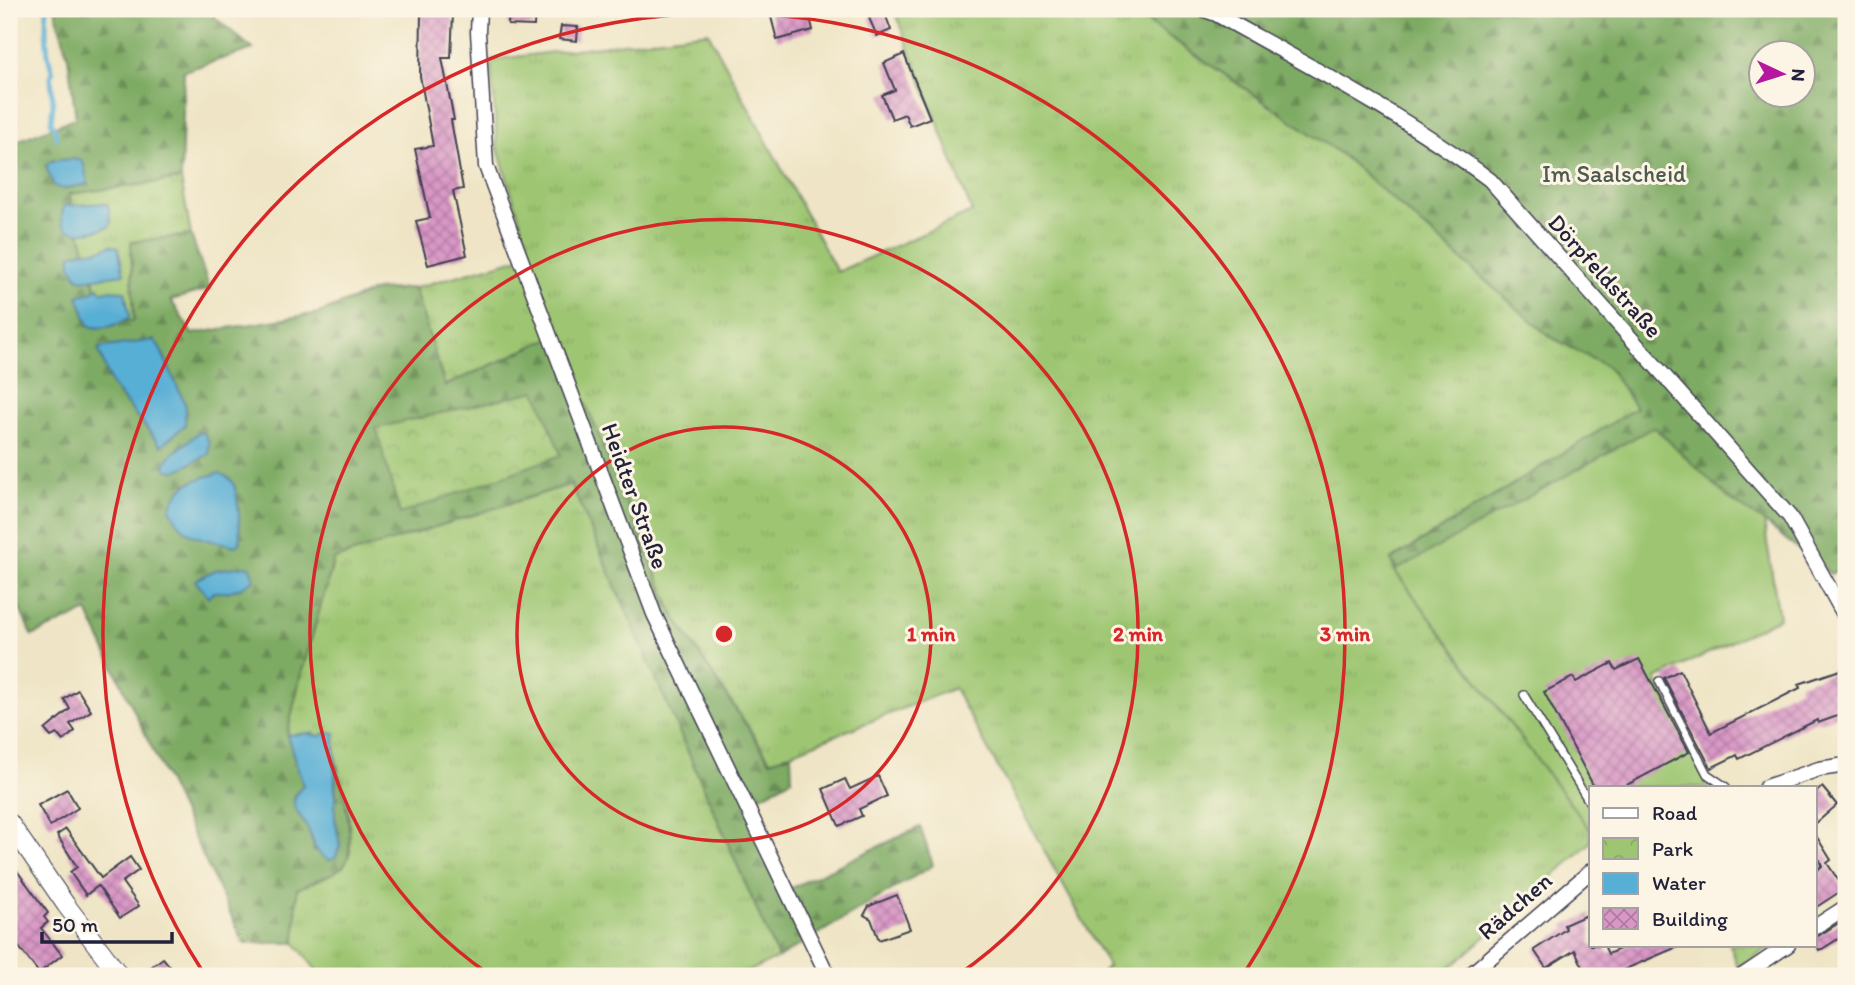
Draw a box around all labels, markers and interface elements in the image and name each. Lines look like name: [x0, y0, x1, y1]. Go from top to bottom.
north arrow: [1746, 38, 1816, 108]
text: N: [1787, 68, 1810, 82]
park label: Im Saalscheid: [1542, 159, 1686, 188]
street label: Dörpfeldstraße: [1542, 208, 1669, 344]
street label: Heidter Straße: [596, 419, 675, 573]
text: 1 min: [907, 621, 956, 646]
text: 2 min: [1113, 621, 1164, 646]
text: 3 min: [1320, 621, 1371, 646]
centre of rings: [712, 622, 736, 646]
legend: [1589, 786, 1816, 946]
text: Road: [1652, 800, 1698, 825]
text: Park: [1652, 836, 1694, 861]
street label: Rädchen: [1472, 865, 1558, 946]
text: Water: [1652, 870, 1706, 895]
scale bar: [42, 901, 172, 945]
text: Building: [1652, 906, 1728, 931]
text: 50 m: [52, 912, 99, 937]

